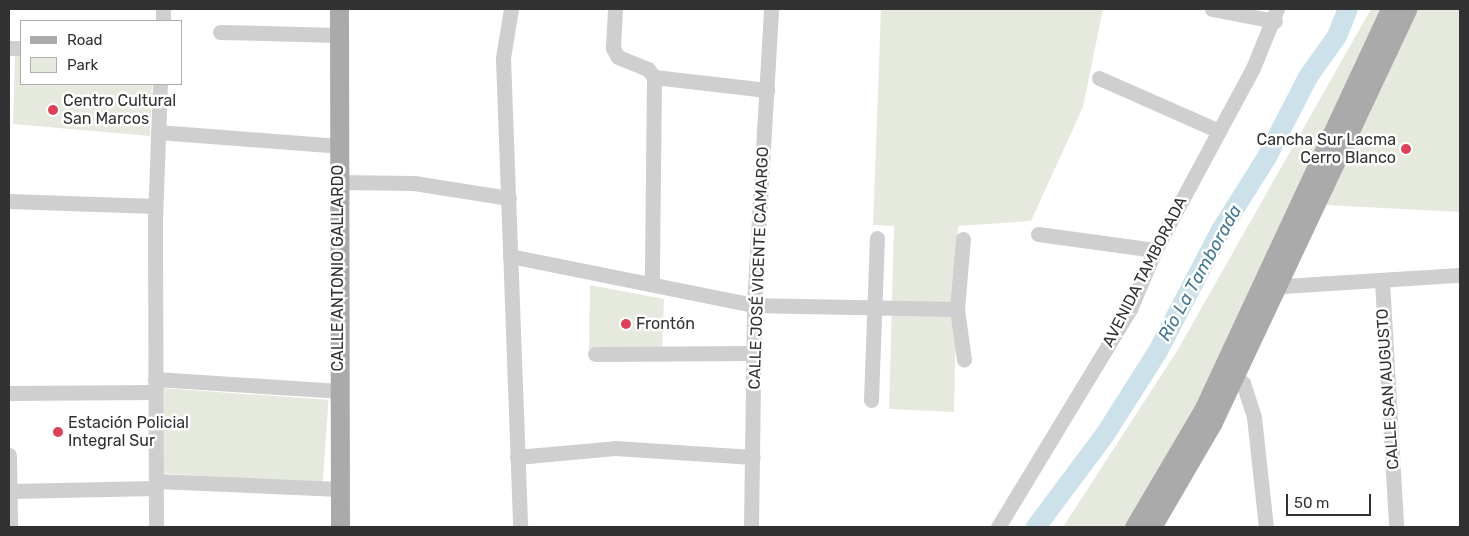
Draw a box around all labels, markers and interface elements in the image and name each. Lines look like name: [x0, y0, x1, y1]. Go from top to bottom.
legend: [20, 20, 182, 85]
text: Road: [67, 31, 103, 49]
text: Park: [67, 56, 98, 74]
place label: Centro Cultural San Marcos: [63, 91, 176, 129]
marker: Centro Cultural San Marcos: [47, 104, 59, 116]
place label: Cancha Sur Lacma Cerro Blanco: [1256, 130, 1396, 168]
marker: Cancha Sur Lacma Cerro Blanco: [1400, 143, 1412, 155]
street label: CALLE JOSÉ VICENTE CAMARGO: [745, 146, 773, 390]
street label: CALLE ANTONIO GALLARDO: [328, 164, 348, 372]
street label: AVENIDA TAMBORADA: [1099, 193, 1191, 351]
water label: Río La Tamborada: [1154, 201, 1246, 345]
street label: CALLE SAN AUGUSTO: [1373, 308, 1403, 470]
place label: Frontón: [636, 314, 695, 334]
marker: Frontón: [620, 318, 632, 330]
place label: Estación Policial Integral Sur: [68, 413, 189, 451]
marker: Estación Policial Integral Sur: [52, 426, 64, 438]
scale bar: [1289, 484, 1374, 516]
text: 50 m: [1294, 494, 1329, 512]

